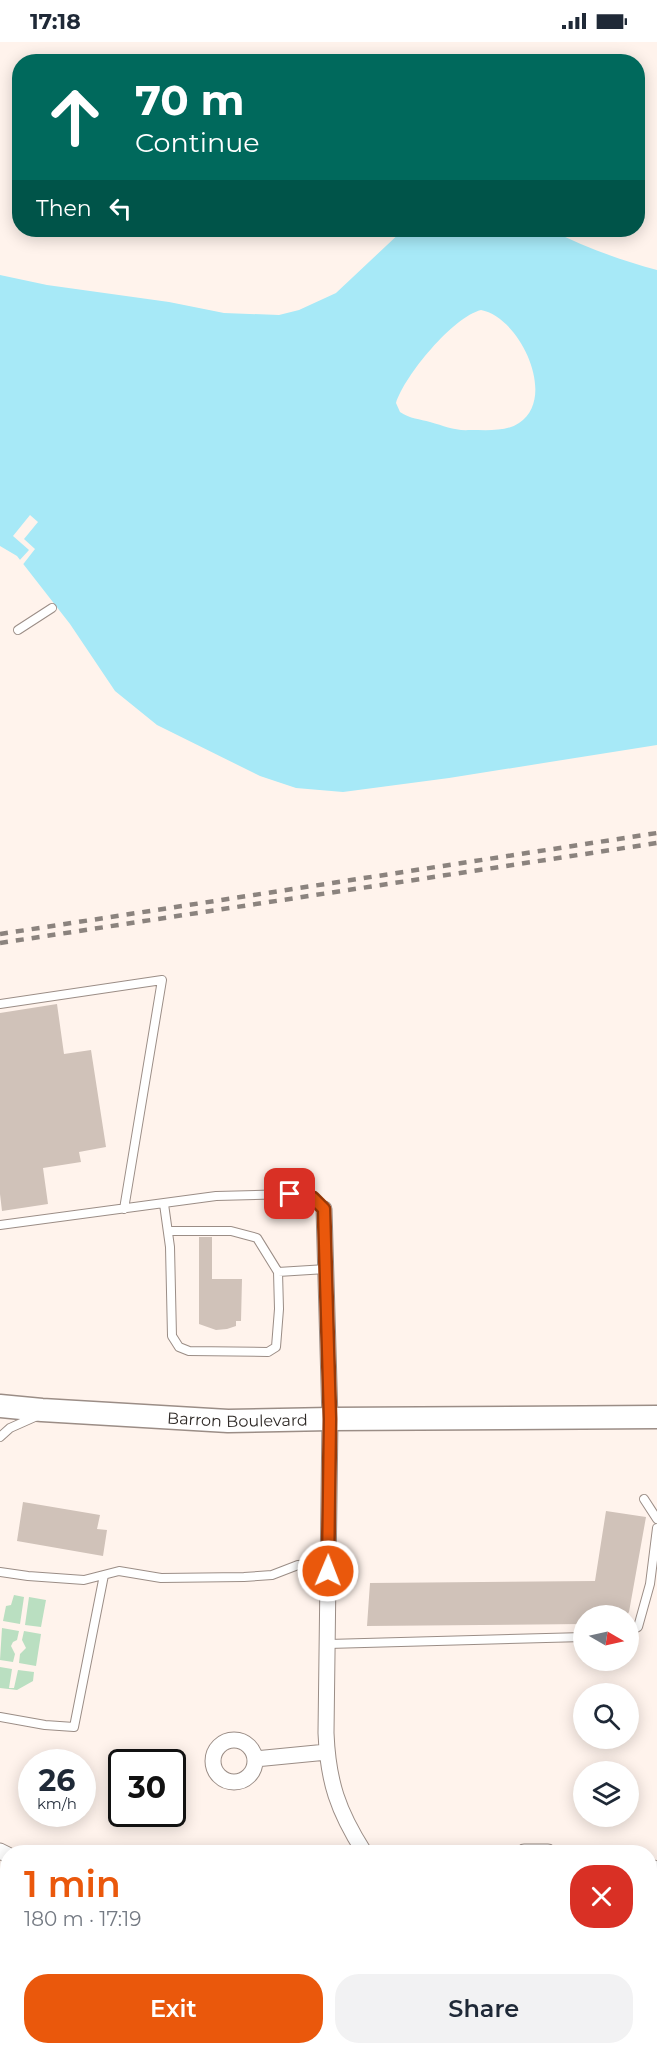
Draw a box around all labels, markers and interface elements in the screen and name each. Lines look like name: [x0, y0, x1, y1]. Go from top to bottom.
text: 17:18: [30, 8, 81, 35]
text: 70 m: [135, 74, 245, 126]
icon: ahead: [36, 78, 114, 156]
text: Continue: [135, 126, 260, 159]
icon: left: [104, 192, 137, 225]
text: Then: [36, 195, 92, 222]
pin: [264, 1168, 315, 1219]
icon: arrive: [273, 1177, 306, 1210]
street label: Barron Boulevard: [167, 1408, 308, 1431]
position arrow: [296, 1539, 360, 1603]
north arrow: [573, 1605, 639, 1671]
map controls: [573, 1605, 639, 1827]
button: search: [573, 1683, 639, 1749]
speed limit sign: 30: [108, 1749, 186, 1827]
button: layers: [573, 1761, 639, 1827]
text: 26: [39, 1762, 75, 1799]
text: km/h: [37, 1794, 77, 1813]
text: 1 min: [24, 1862, 121, 1906]
button: close: [570, 1865, 633, 1928]
text: 180 m · 17:19: [24, 1907, 141, 1931]
button: Exit: [24, 1974, 323, 2043]
button: Share: [335, 1974, 633, 2043]

